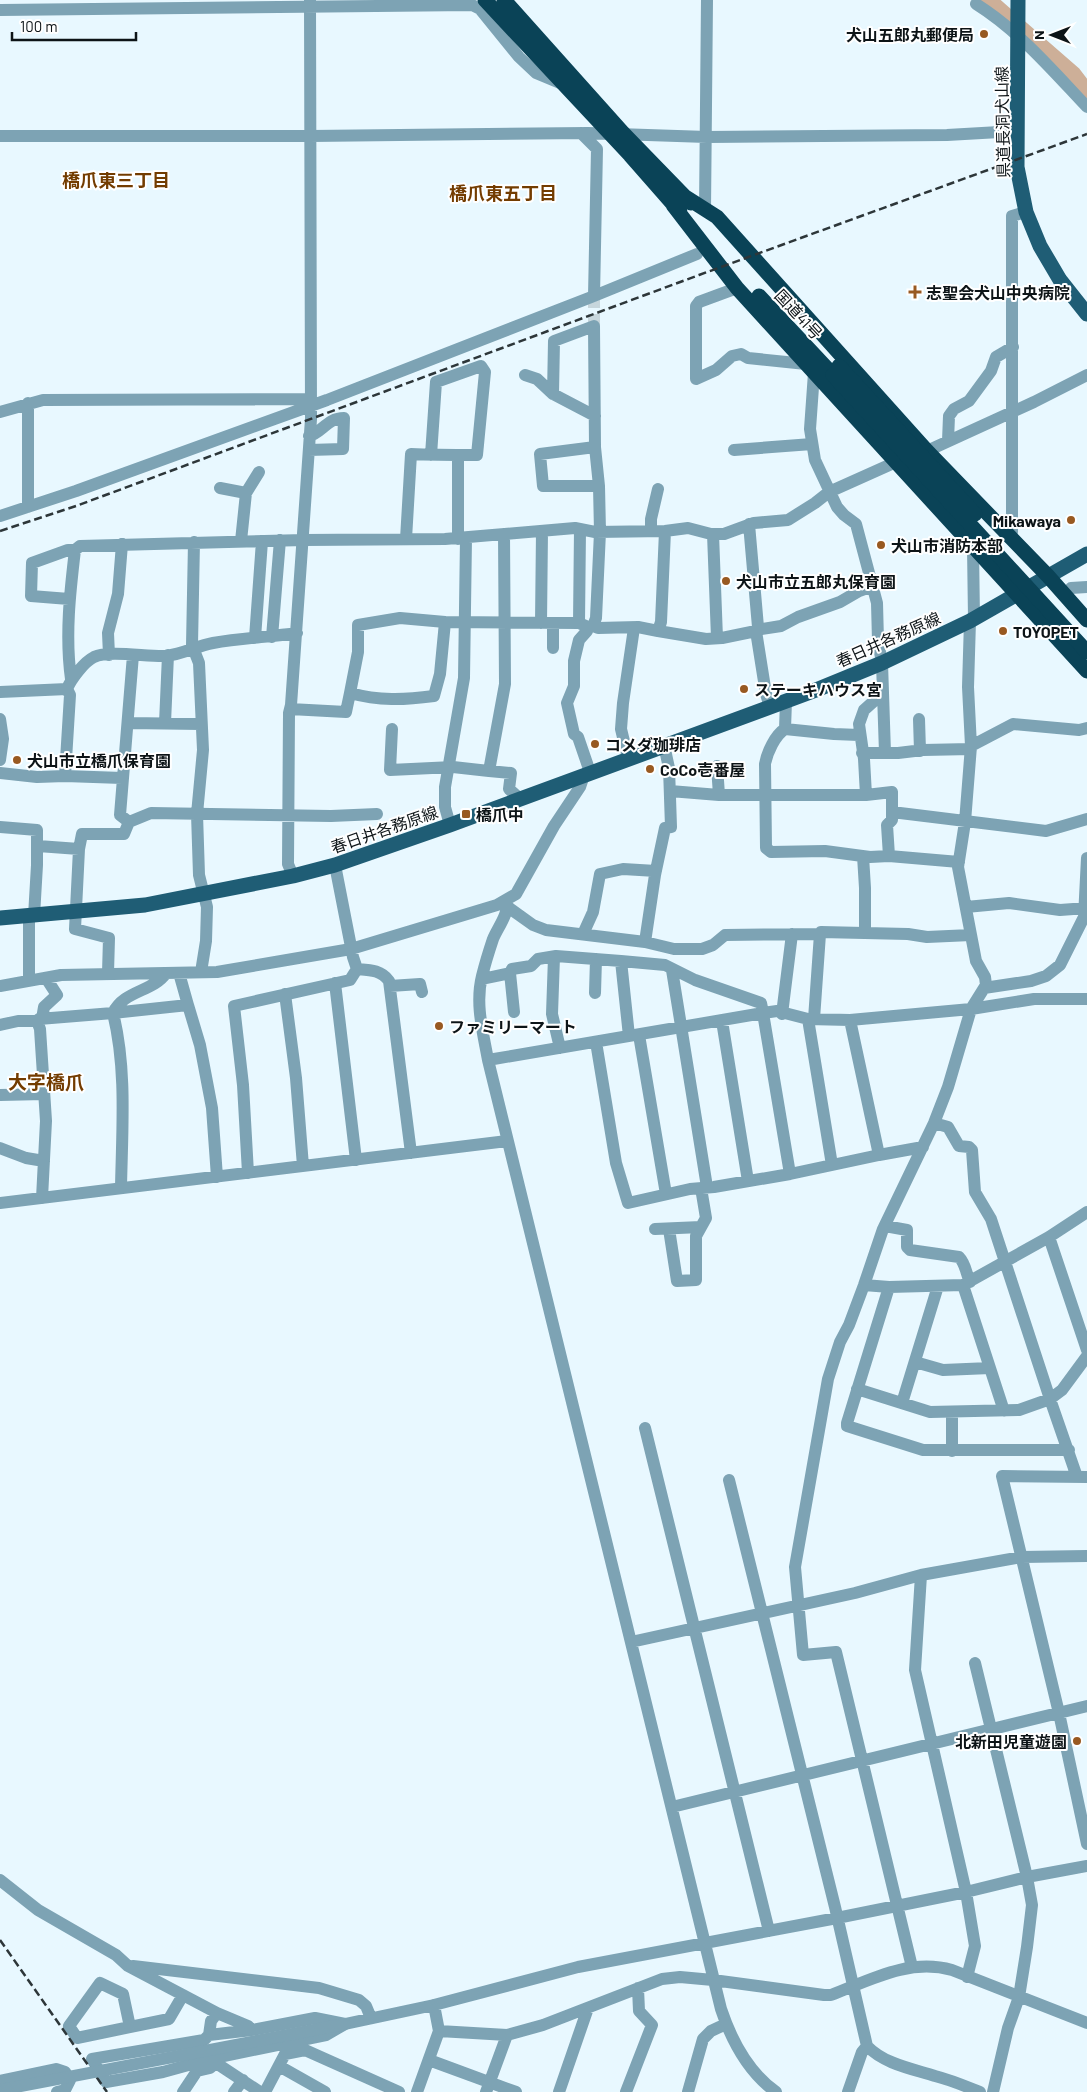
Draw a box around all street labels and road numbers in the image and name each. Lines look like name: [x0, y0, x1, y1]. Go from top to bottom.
street label: 県道長洞犬山線: [992, 66, 1012, 178]
street label: 国道41号: [771, 285, 827, 343]
street label: 春日井各務原線: [833, 608, 943, 670]
street label: 春日井各務原線: [328, 802, 440, 856]

